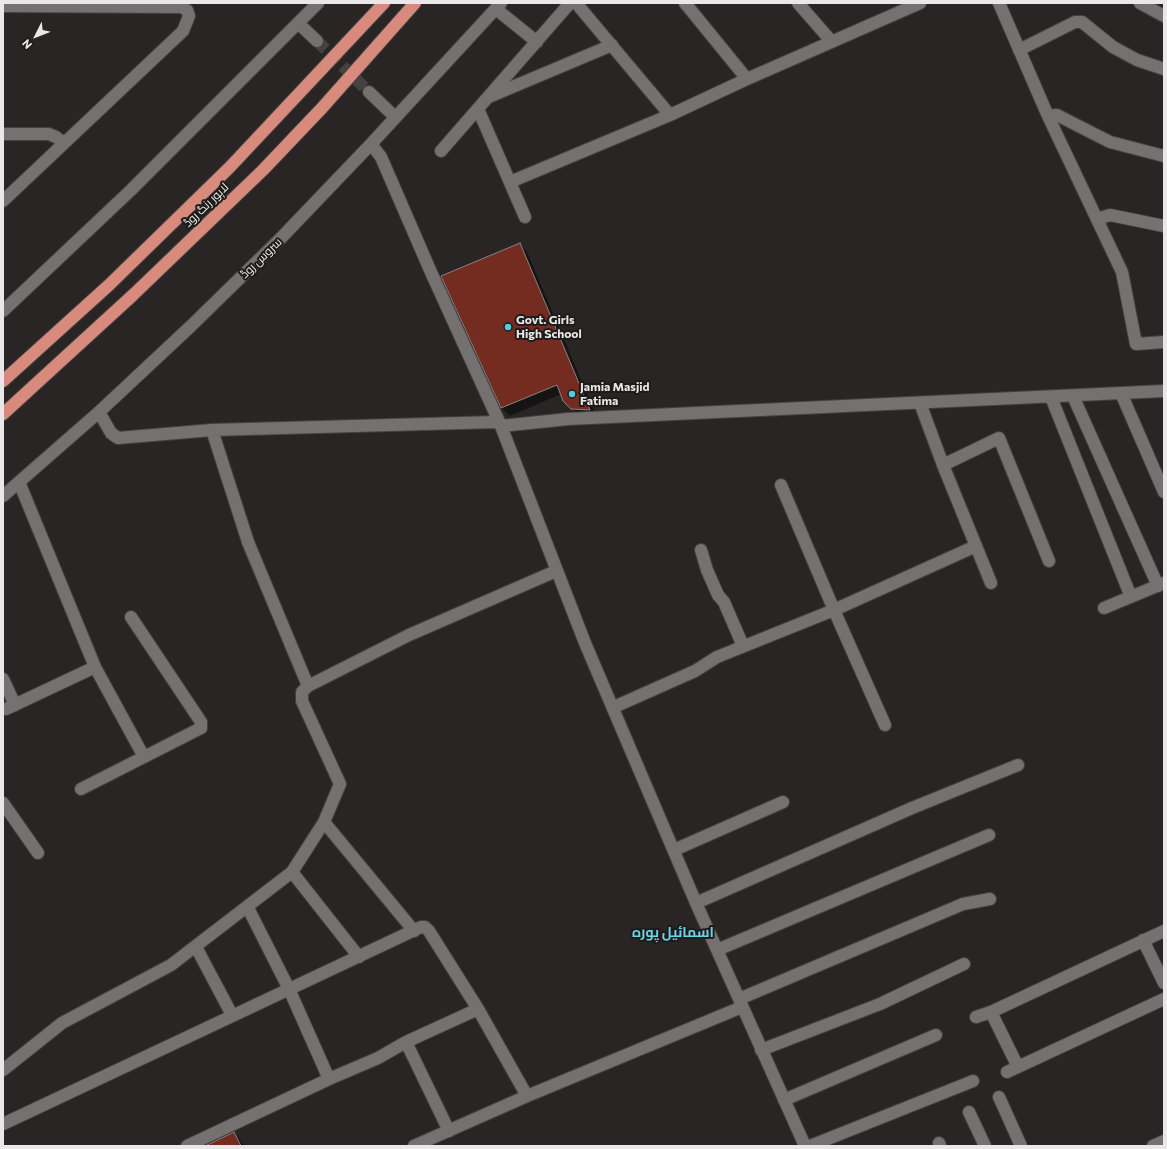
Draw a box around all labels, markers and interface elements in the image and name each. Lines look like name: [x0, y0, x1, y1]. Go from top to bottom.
north arrow: [16, 16, 56, 56]
text: N: [19, 37, 34, 52]
street label: لاہور رنگ روڈ: [180, 180, 232, 230]
street label: سروس روڈ: [237, 235, 285, 281]
place label: Govt. Girls High School: [516, 313, 582, 341]
marker: Govt. Girls High School: [503, 322, 513, 332]
place label: Jamia Masjid Fatima: [580, 380, 650, 408]
marker: Jamia Masjid Fatima: [567, 389, 577, 399]
district label: اسمائیل پورہ: [632, 924, 714, 940]

